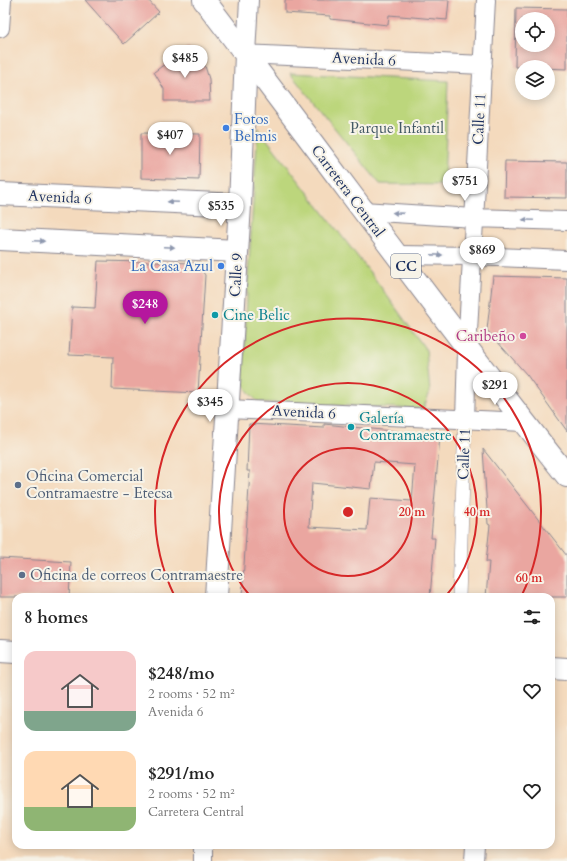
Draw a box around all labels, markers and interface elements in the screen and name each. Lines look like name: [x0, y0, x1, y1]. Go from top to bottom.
map controls: [515, 12, 555, 100]
button: locate: [515, 12, 555, 52]
pin: $485: [161, 45, 209, 79]
street label: Avenida 6: [332, 47, 397, 71]
text: $485: [172, 49, 198, 67]
button: layers: [515, 60, 555, 100]
street label: Calle 11: [468, 93, 490, 145]
place label: Fotos Belmis: [234, 109, 277, 146]
park label: Parque Infantil: [350, 118, 444, 138]
pin: $407: [146, 122, 194, 156]
marker: Fotos Belmis: [221, 123, 231, 133]
text: $407: [157, 126, 183, 144]
street label: Carretera Central: [307, 141, 389, 241]
pin: $751: [441, 168, 489, 202]
text: $751: [452, 172, 478, 190]
street label: Avenida 6: [28, 185, 93, 209]
pin: $535: [197, 193, 245, 227]
text: $535: [208, 197, 234, 215]
one-way arrow: [167, 198, 179, 205]
one-way arrow: [392, 210, 404, 217]
one-way arrow: [522, 216, 534, 223]
one-way arrow: [33, 237, 45, 244]
pin: $869: [458, 237, 506, 271]
text: $869: [469, 241, 495, 259]
one-way arrow: [163, 244, 175, 251]
street label: Calle 9: [225, 252, 247, 298]
one-way arrow: [431, 252, 444, 258]
road number: CC: [391, 254, 421, 278]
place label: La Casa Azul: [131, 256, 213, 276]
marker: La Casa Azul: [216, 261, 226, 271]
pin: $248: [121, 291, 169, 325]
text: $248: [132, 295, 158, 313]
place label: Cine Belic: [223, 305, 290, 325]
marker: Cine Belic: [210, 310, 220, 320]
place label: Caribeño: [456, 326, 515, 346]
marker: Caribeño: [518, 331, 528, 341]
pin: $291: [471, 372, 519, 406]
text: $291: [482, 376, 508, 394]
pin: $345: [186, 389, 234, 423]
text: $345: [197, 393, 223, 411]
street label: Avenida 6: [272, 400, 337, 424]
place label: Galería Contramaestre: [359, 408, 452, 445]
marker: Galería Contramaestre: [346, 422, 356, 432]
street label: Calle 11: [453, 428, 475, 480]
place label: Oficina Comercial Contramaestre - Etecsa: [26, 466, 173, 503]
marker: Oficina Comercial Contramaestre - Etecsa: [13, 480, 23, 490]
text: 20 m: [399, 504, 426, 520]
text: 40 m: [464, 504, 491, 520]
centre of rings: [341, 505, 355, 519]
place label: Oficina de correos Contramaestre: [30, 565, 243, 585]
marker: Oficina de correos Contramaestre: [17, 570, 27, 580]
text: 60 m: [516, 570, 543, 586]
text: 8 homes: [24, 606, 88, 629]
icon: filters: [521, 606, 543, 628]
text: $248/mo: [148, 662, 214, 685]
icon: home: [56, 667, 104, 715]
icon: heart: [521, 680, 543, 702]
text: 2 rooms · 52 m²: [148, 685, 235, 703]
text: Avenida 6: [148, 703, 203, 721]
text: $291/mo: [148, 762, 214, 785]
icon: home: [56, 767, 104, 815]
icon: heart: [521, 780, 543, 802]
text: 2 rooms · 52 m²: [148, 785, 235, 803]
text: Carretera Central: [148, 803, 244, 821]

